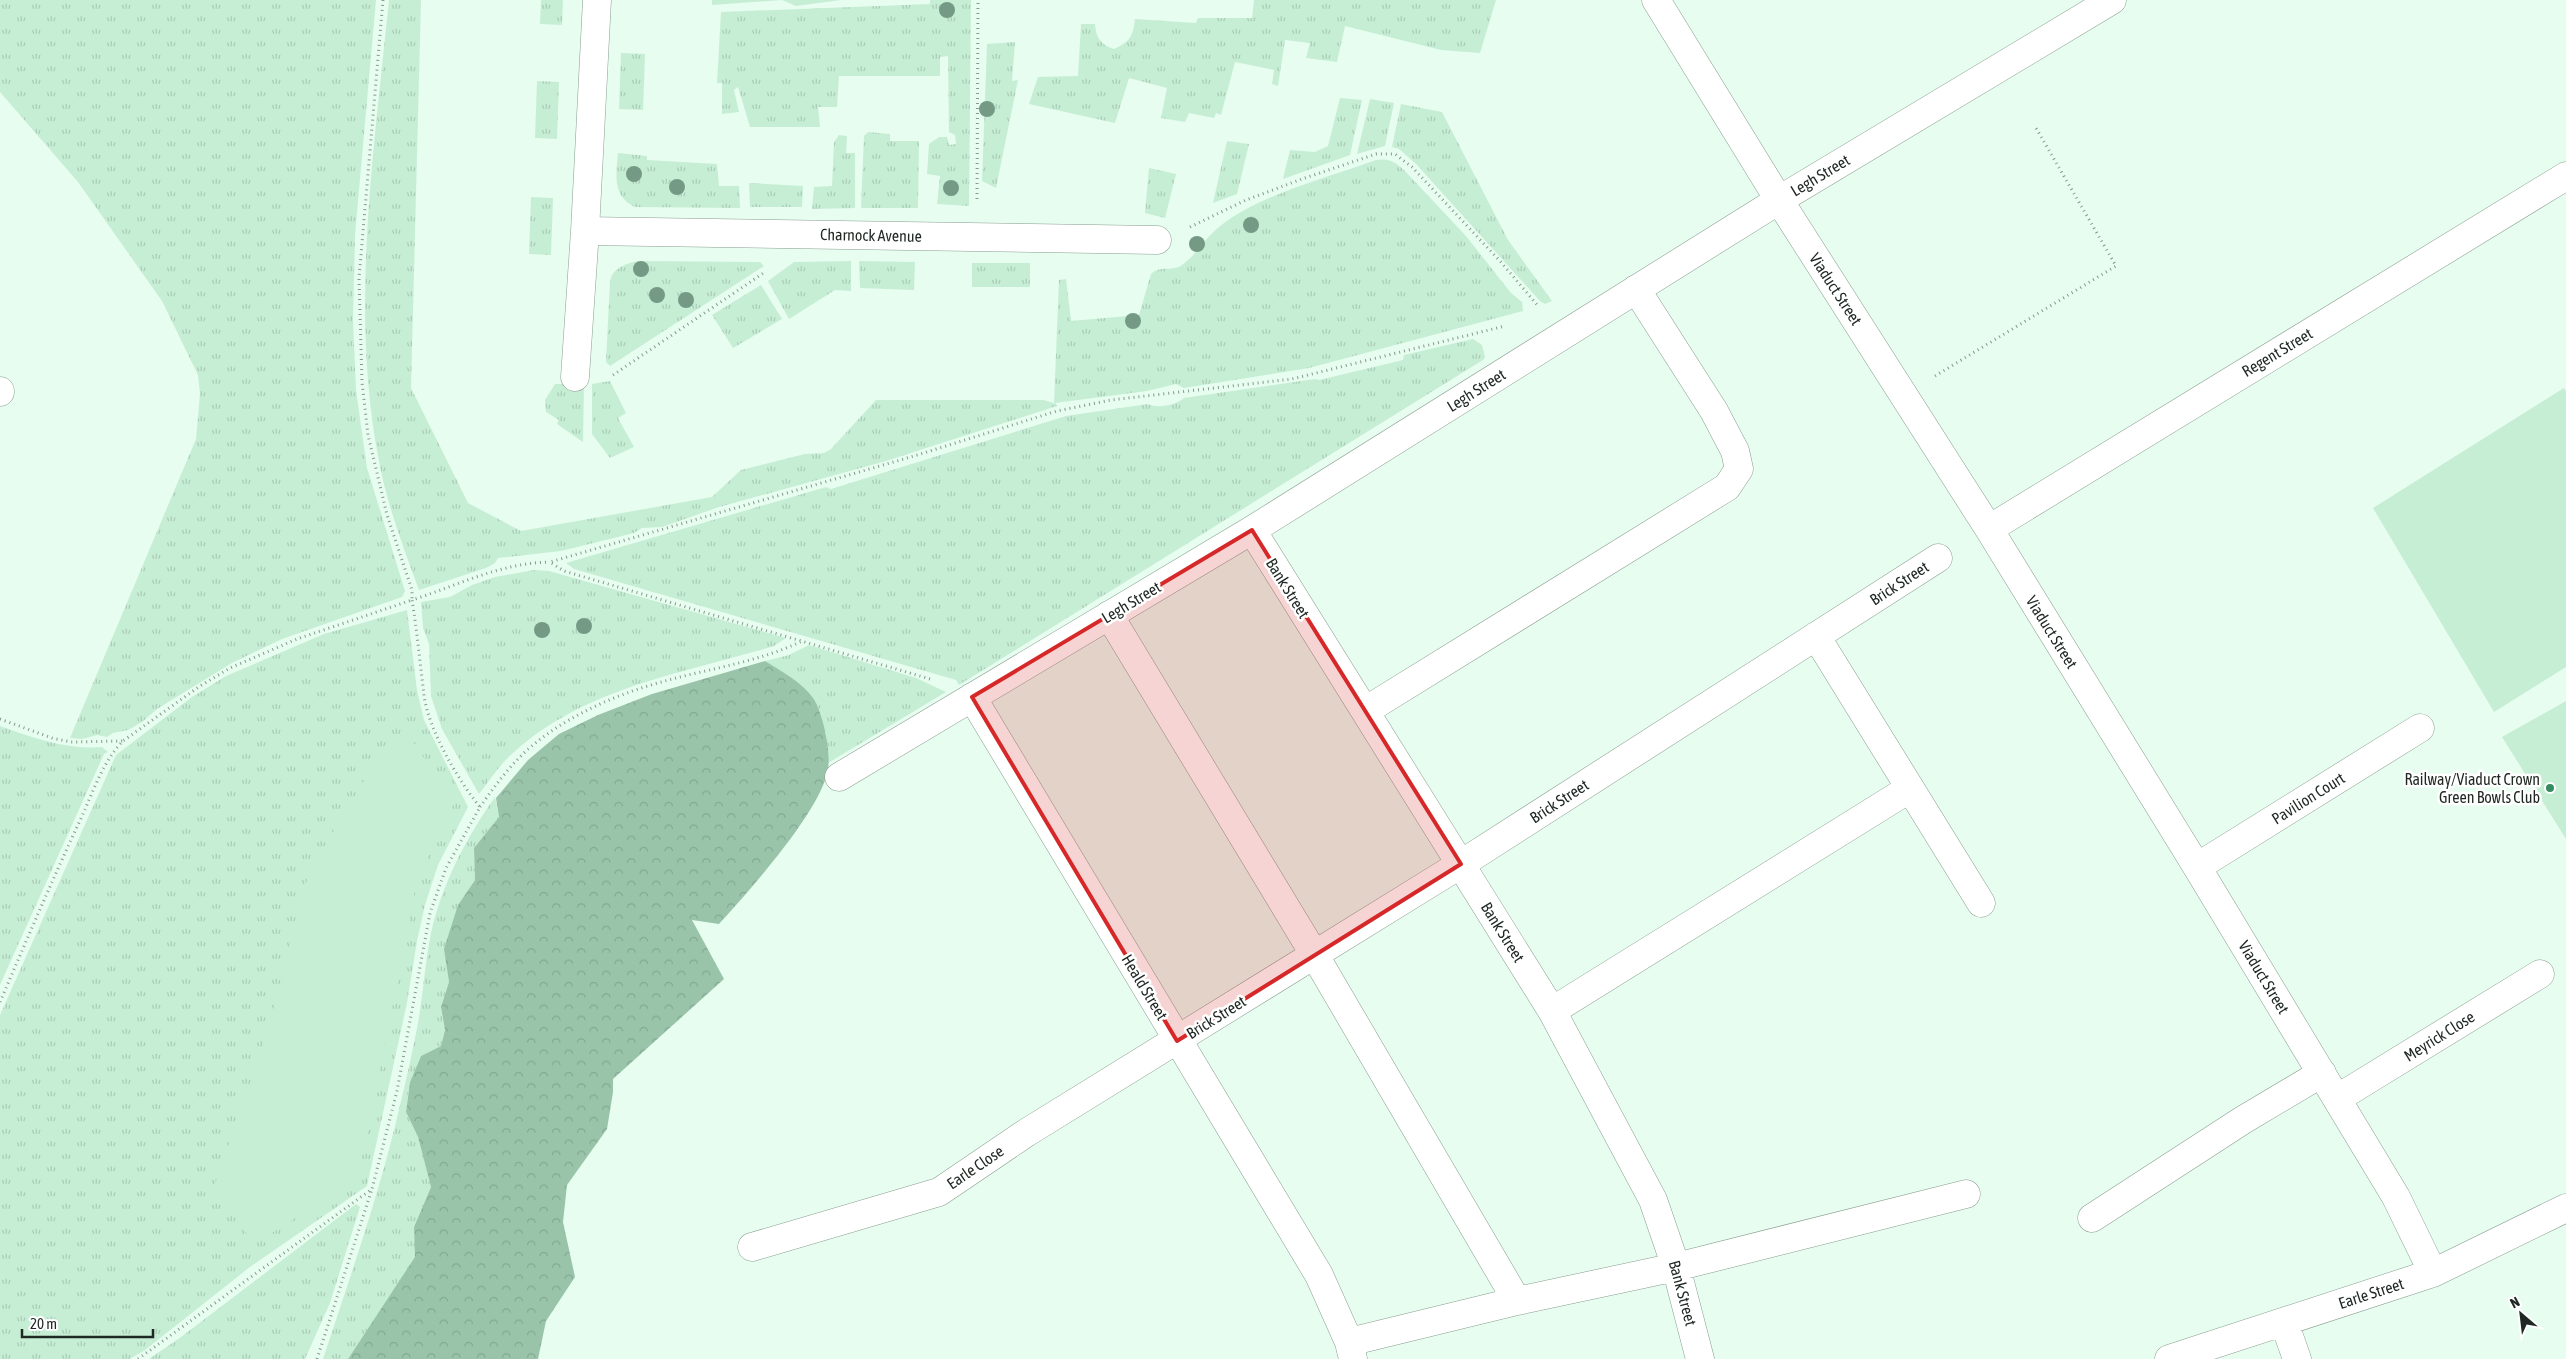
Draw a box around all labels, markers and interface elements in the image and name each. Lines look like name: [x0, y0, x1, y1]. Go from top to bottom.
street label: Legh Street: [1787, 150, 1854, 200]
street label: Charnock Avenue: [820, 225, 922, 245]
street label: Viaduct Street: [1806, 250, 1866, 329]
street label: Regent Street: [2239, 324, 2316, 381]
street label: Legh Street: [1443, 365, 1509, 416]
street label: Bank Street: [1263, 555, 1314, 622]
street label: Brick Street: [1866, 557, 1932, 609]
street label: Legh Street: [1098, 577, 1165, 627]
street label: Viaduct Street: [2023, 592, 2082, 672]
street label: Pavilion Court: [2268, 768, 2348, 827]
place label: Railway/Viaduct Crown Green Bowls Club: [2404, 770, 2540, 806]
street label: Brick Street: [1526, 775, 1592, 827]
marker: Railway/Viaduct Crown Green Bowls Club: [2544, 782, 2556, 794]
street label: Bank Street: [1478, 899, 1529, 966]
street label: Viaduct Street: [2235, 937, 2293, 1017]
street label: Heald Street: [1118, 951, 1172, 1023]
street label: Brick Street: [1183, 992, 1249, 1042]
street label: Meyrick Close: [2400, 1007, 2478, 1066]
street label: Earle Close: [943, 1142, 1007, 1192]
street label: Bank Street: [1666, 1258, 1700, 1328]
street label: Earle Street: [2336, 1274, 2406, 1312]
north arrow: [2496, 1289, 2546, 1339]
text: N: [2507, 1294, 2522, 1312]
scale bar: [22, 1306, 154, 1338]
text: 20 m: [30, 1315, 57, 1332]

